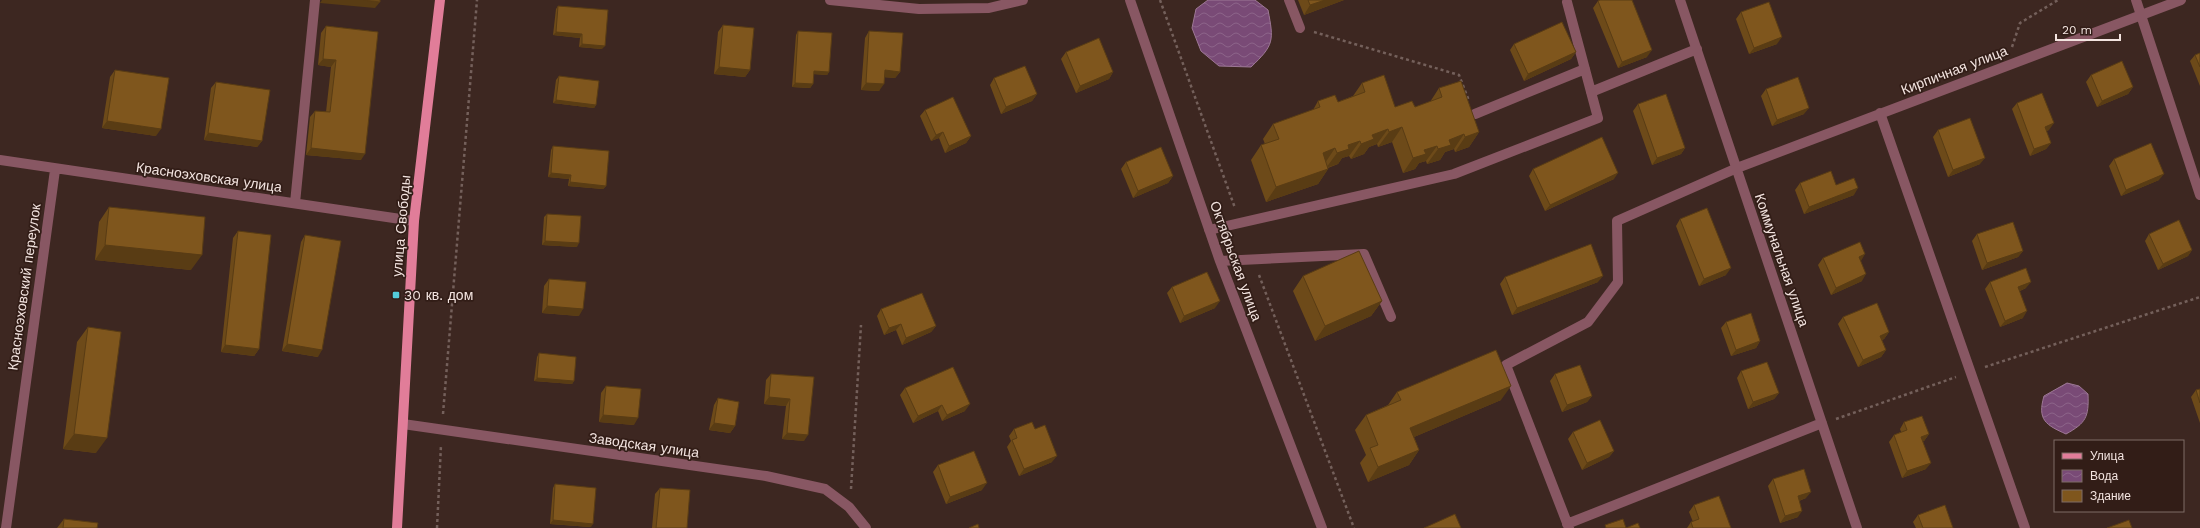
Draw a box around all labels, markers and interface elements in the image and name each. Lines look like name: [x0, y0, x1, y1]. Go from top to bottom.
scale bar: [2056, 16, 2120, 42]
text: 20 m: [2062, 23, 2092, 37]
street label: Кирпичная улица: [1898, 42, 2010, 98]
street label: Красноэховская улица: [135, 159, 283, 195]
street label: улица Свободы: [389, 174, 413, 278]
street label: Коммунальная улица: [1752, 191, 1812, 329]
street label: Октябрьская улица: [1207, 199, 1265, 323]
street label: Красноэховский переулок: [4, 202, 44, 371]
place label: 30 кв. дом: [404, 287, 473, 303]
marker: 30 кв. дом: [391, 290, 401, 300]
street label: Заводская улица: [588, 429, 700, 461]
legend: [2054, 440, 2184, 512]
text: Улица: [2090, 449, 2124, 463]
text: Вода: [2090, 469, 2118, 483]
text: Здание: [2090, 489, 2131, 503]

